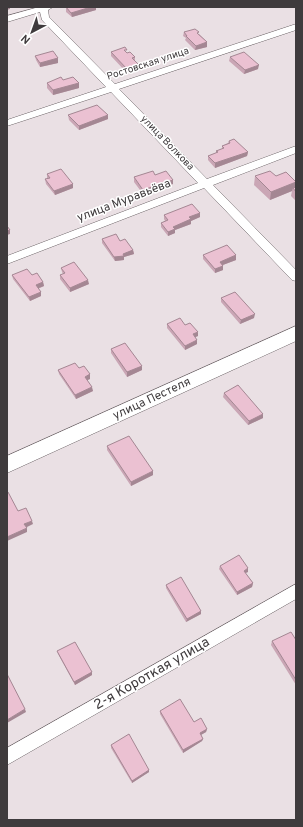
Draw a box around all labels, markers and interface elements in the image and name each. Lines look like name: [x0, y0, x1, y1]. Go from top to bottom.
north arrow: [12, 12, 52, 52]
text: N: [19, 31, 34, 47]
street label: Ростовская улица: [105, 45, 191, 83]
street label: улица Волкова: [137, 113, 197, 173]
street label: улица Муравьёва: [75, 176, 173, 226]
street label: улица Пестеля: [110, 374, 194, 424]
street label: 2-я Короткая улица: [91, 634, 213, 714]

